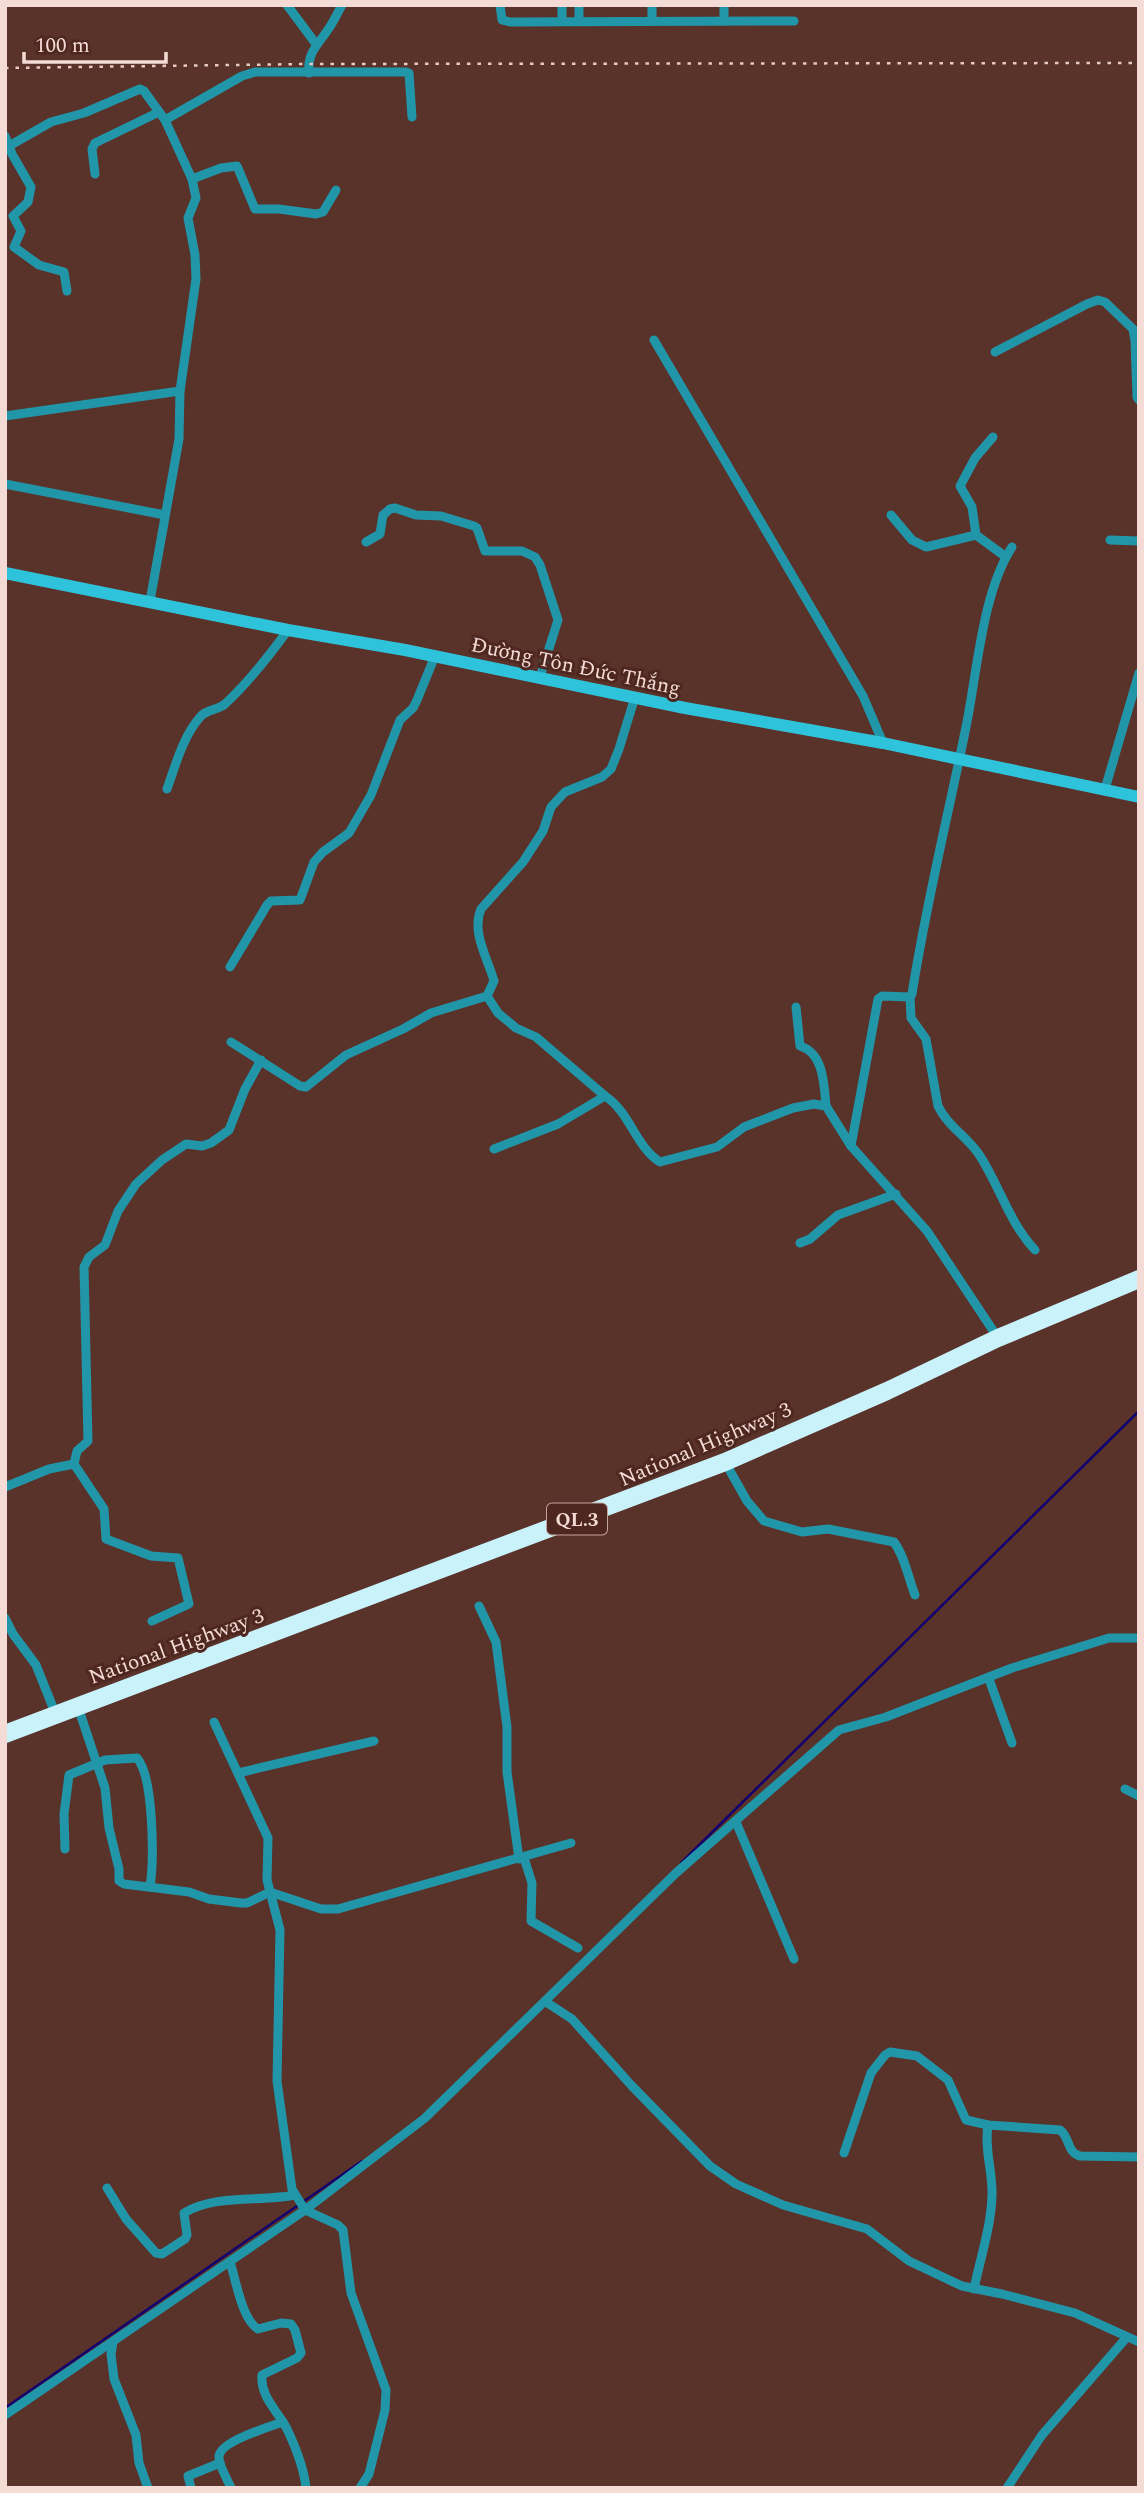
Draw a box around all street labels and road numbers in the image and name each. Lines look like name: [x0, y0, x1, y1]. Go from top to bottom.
street label: Đường Tôn Đức Thắng: [468, 629, 684, 705]
street label: National Highway 3: [614, 1394, 797, 1496]
road number: QL.3: [547, 1504, 607, 1534]
street label: National Highway 3: [84, 1600, 269, 1694]

